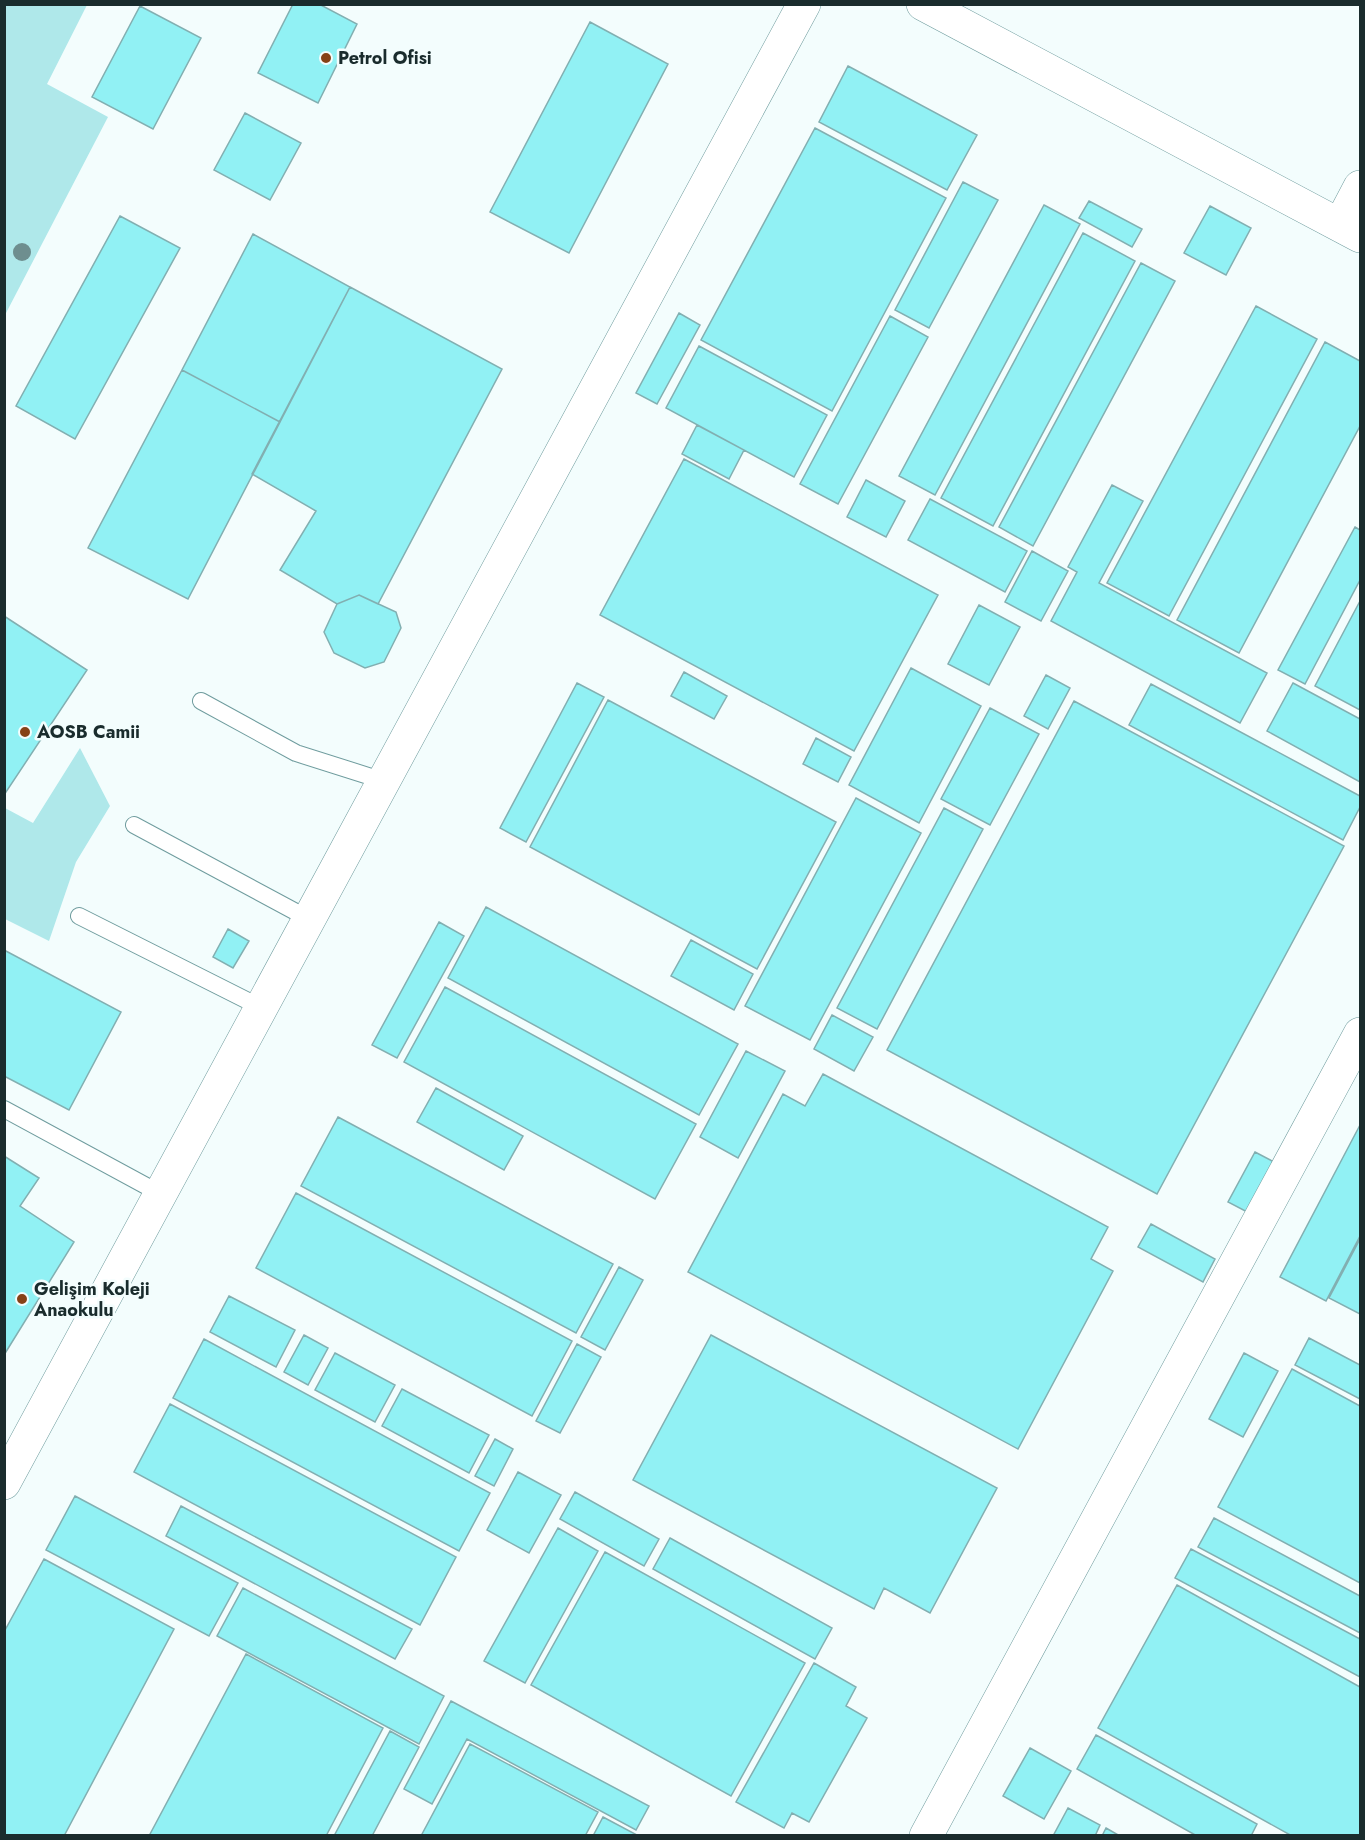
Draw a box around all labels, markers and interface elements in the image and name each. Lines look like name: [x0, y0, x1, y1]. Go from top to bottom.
place label: Petrol Ofisi: [338, 45, 432, 71]
marker: Petrol Ofisi: [319, 51, 333, 65]
place label: AOSB Camii: [36, 719, 140, 745]
marker: AOSB Camii: [18, 725, 32, 739]
place label: Gelişim Koleji Anaokulu: [33, 1276, 150, 1323]
marker: Gelişim Koleji Anaokulu: [15, 1292, 29, 1306]

